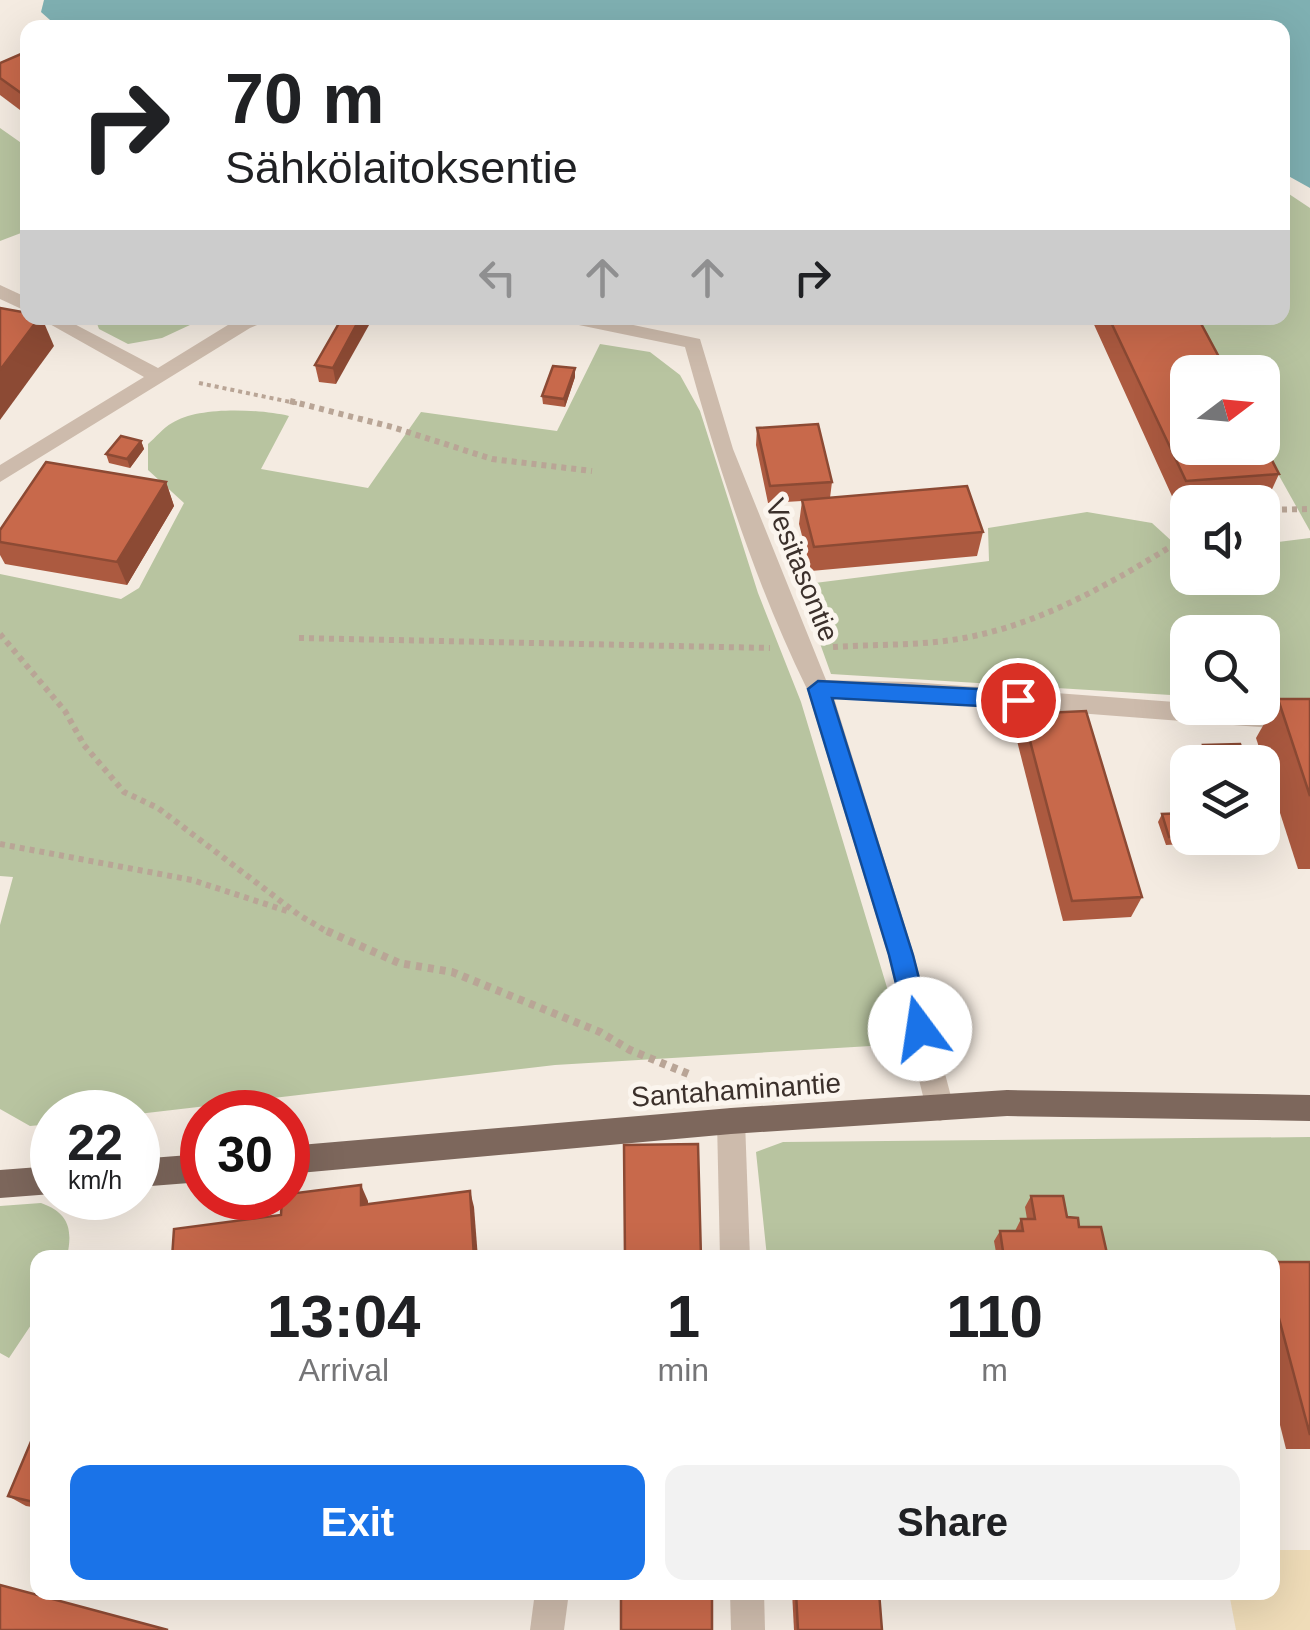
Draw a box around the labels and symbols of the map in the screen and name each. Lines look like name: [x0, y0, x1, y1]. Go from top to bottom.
north arrow: [1170, 355, 1280, 465]
street label: Vesitasontie: [759, 494, 845, 646]
pin: [976, 658, 1061, 743]
position arrow: [868, 977, 972, 1081]
street label: Santahaminantie: [630, 1067, 842, 1113]
speed limit sign: 30: [180, 1090, 310, 1220]

